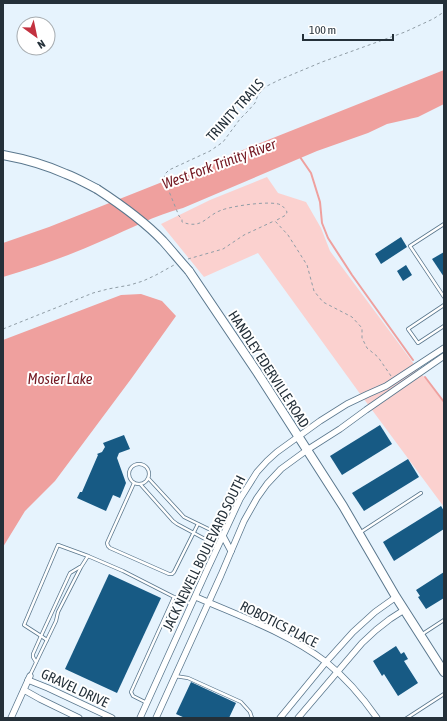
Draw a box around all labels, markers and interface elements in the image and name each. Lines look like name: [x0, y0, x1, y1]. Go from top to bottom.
north arrow: [16, 16, 56, 56]
scale bar: [303, 16, 393, 42]
text: 100 m: [309, 23, 336, 37]
text: N: [35, 38, 47, 51]
street label: TRINITY TRAILS: [203, 76, 267, 144]
water label: West Fork Trinity River: [160, 135, 279, 192]
street label: HANDLEY EDERVILLE ROAD: [225, 308, 313, 431]
water label: Mosier Lake: [27, 370, 93, 387]
street label: JACK NEWELL BOULEVARD SOUTH: [159, 473, 249, 633]
street label: ROBOTICS PLACE: [238, 598, 320, 650]
street label: GRAVEL DRIVE: [39, 665, 111, 711]

